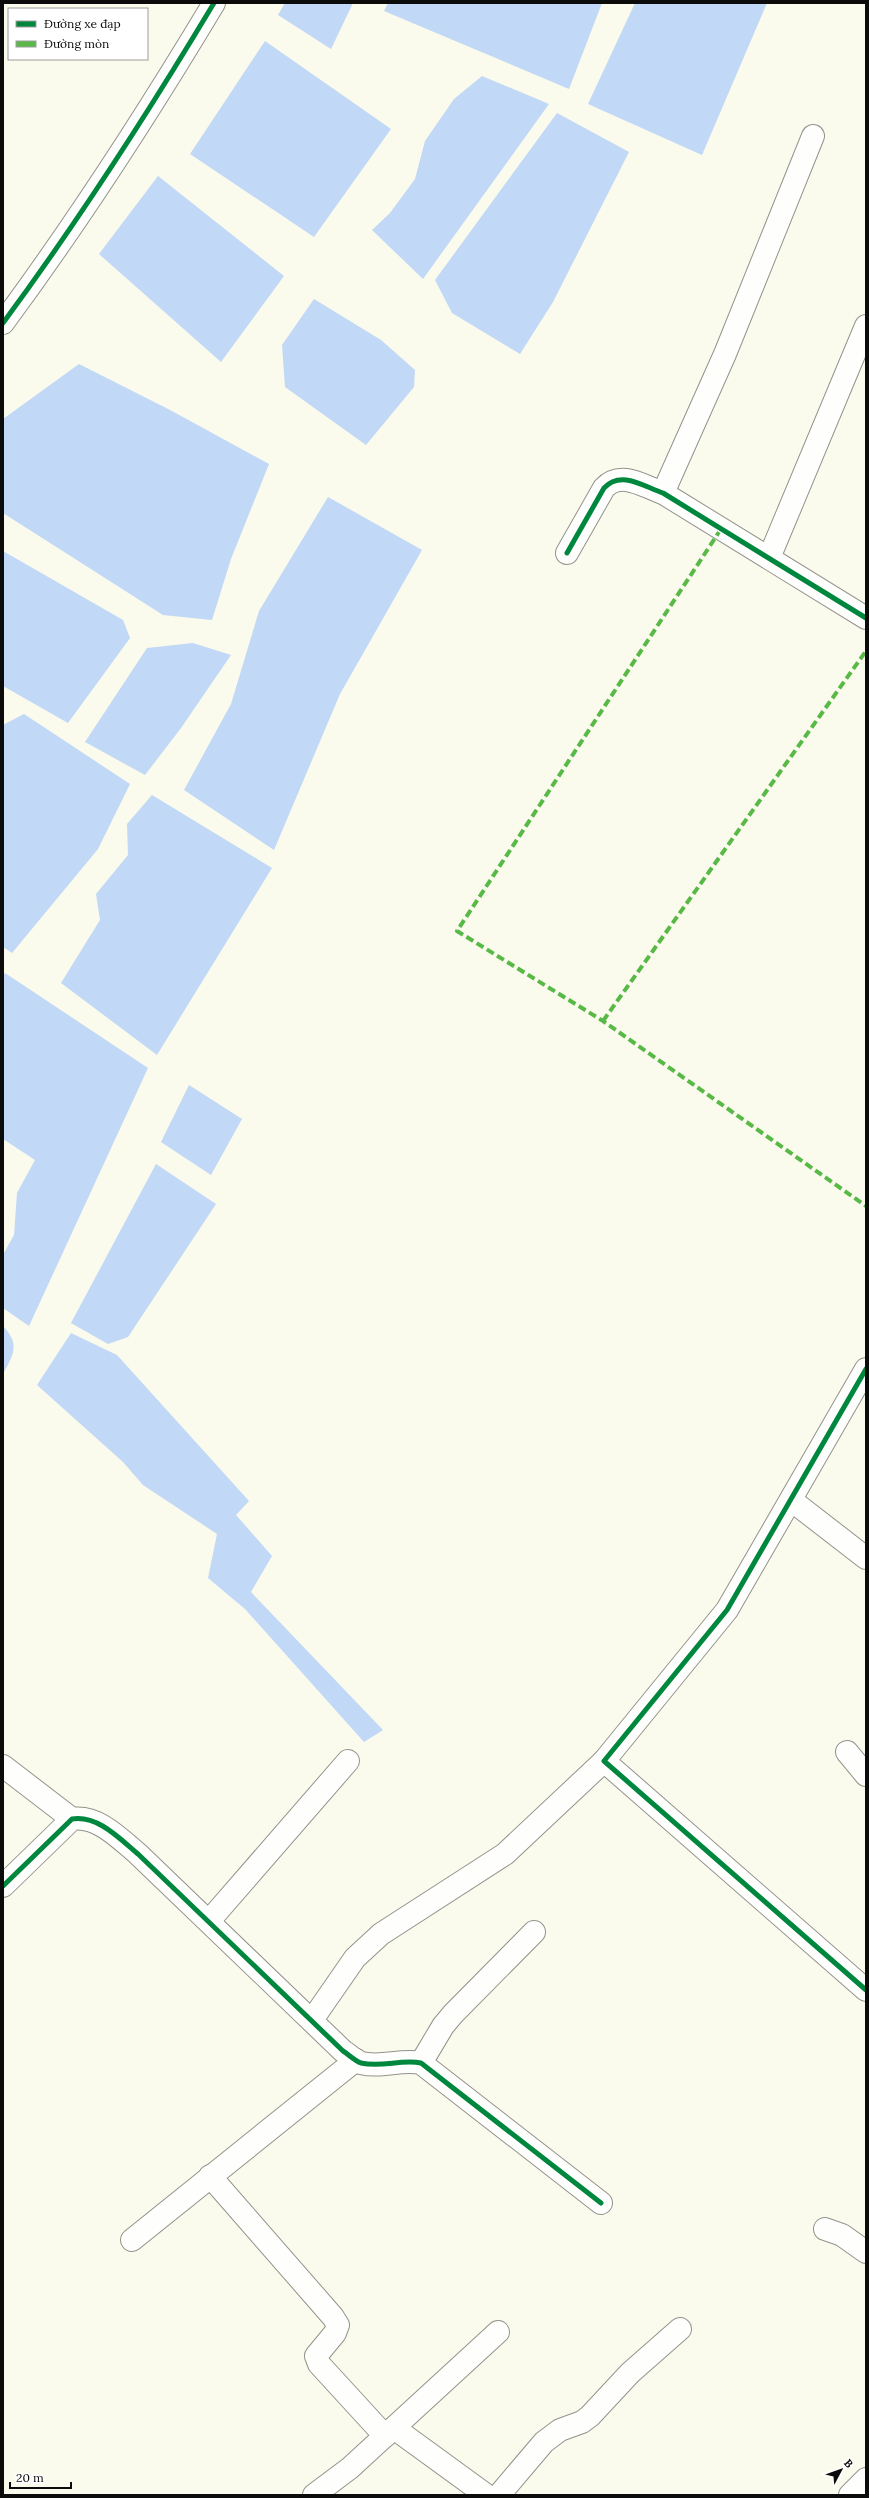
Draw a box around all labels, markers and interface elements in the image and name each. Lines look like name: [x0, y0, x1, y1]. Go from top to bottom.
legend: [8, 8, 148, 60]
text: Đường xe đạp: [44, 16, 121, 31]
text: Đường mòn: [44, 36, 109, 51]
north arrow: [821, 2450, 861, 2490]
text: B: [841, 2456, 856, 2471]
scale bar: [10, 2464, 71, 2490]
text: 20 m: [16, 2470, 44, 2485]

